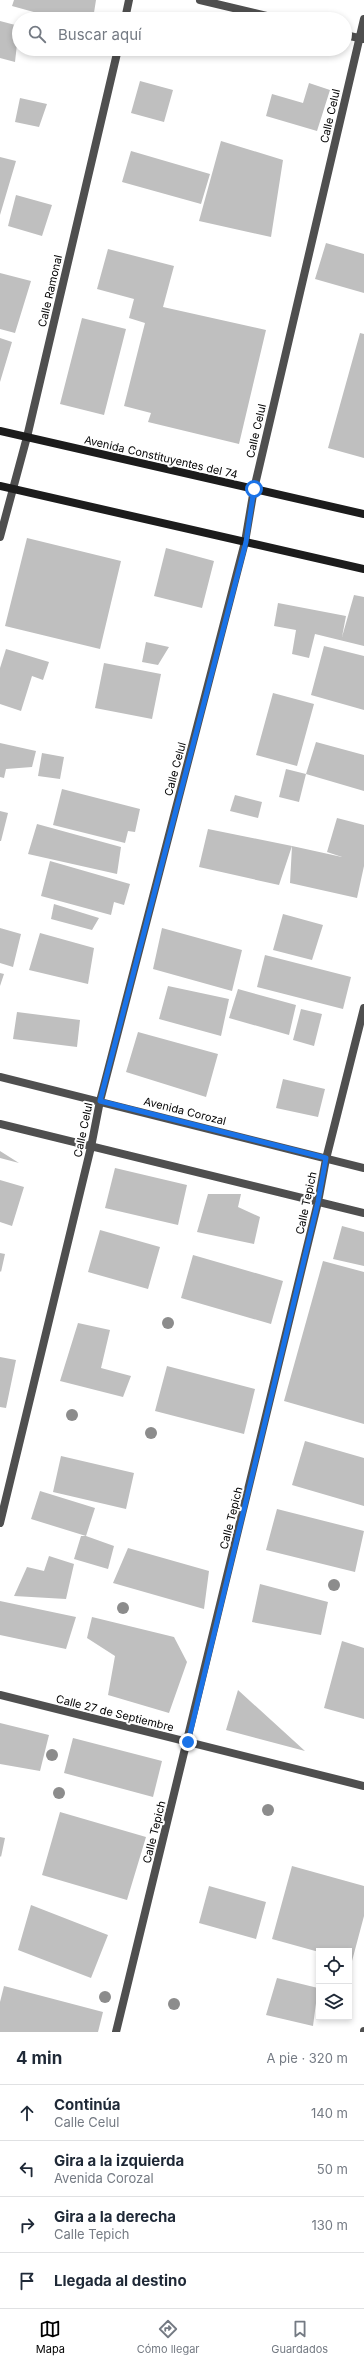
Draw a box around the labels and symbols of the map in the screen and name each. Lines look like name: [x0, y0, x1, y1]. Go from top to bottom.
street label: Calle Celul: [317, 87, 343, 145]
street label: Calle Ramonal: [35, 253, 65, 329]
street label: Calle Celul: [243, 402, 269, 460]
street label: Avenida Constituyentes del 74: [83, 433, 239, 481]
route start: [245, 480, 263, 498]
street label: Calle Celul: [161, 740, 189, 798]
street label: Avenida Corozal: [142, 1094, 228, 1128]
street label: Calle Celul: [70, 1101, 96, 1159]
street label: Calle Tepich: [293, 1170, 319, 1236]
street label: Calle Tepich: [216, 1485, 246, 1551]
street label: Calle 27 de Septiembre: [55, 1692, 175, 1734]
route end: [179, 1733, 197, 1751]
street label: Calle Tepich: [139, 1799, 169, 1865]

